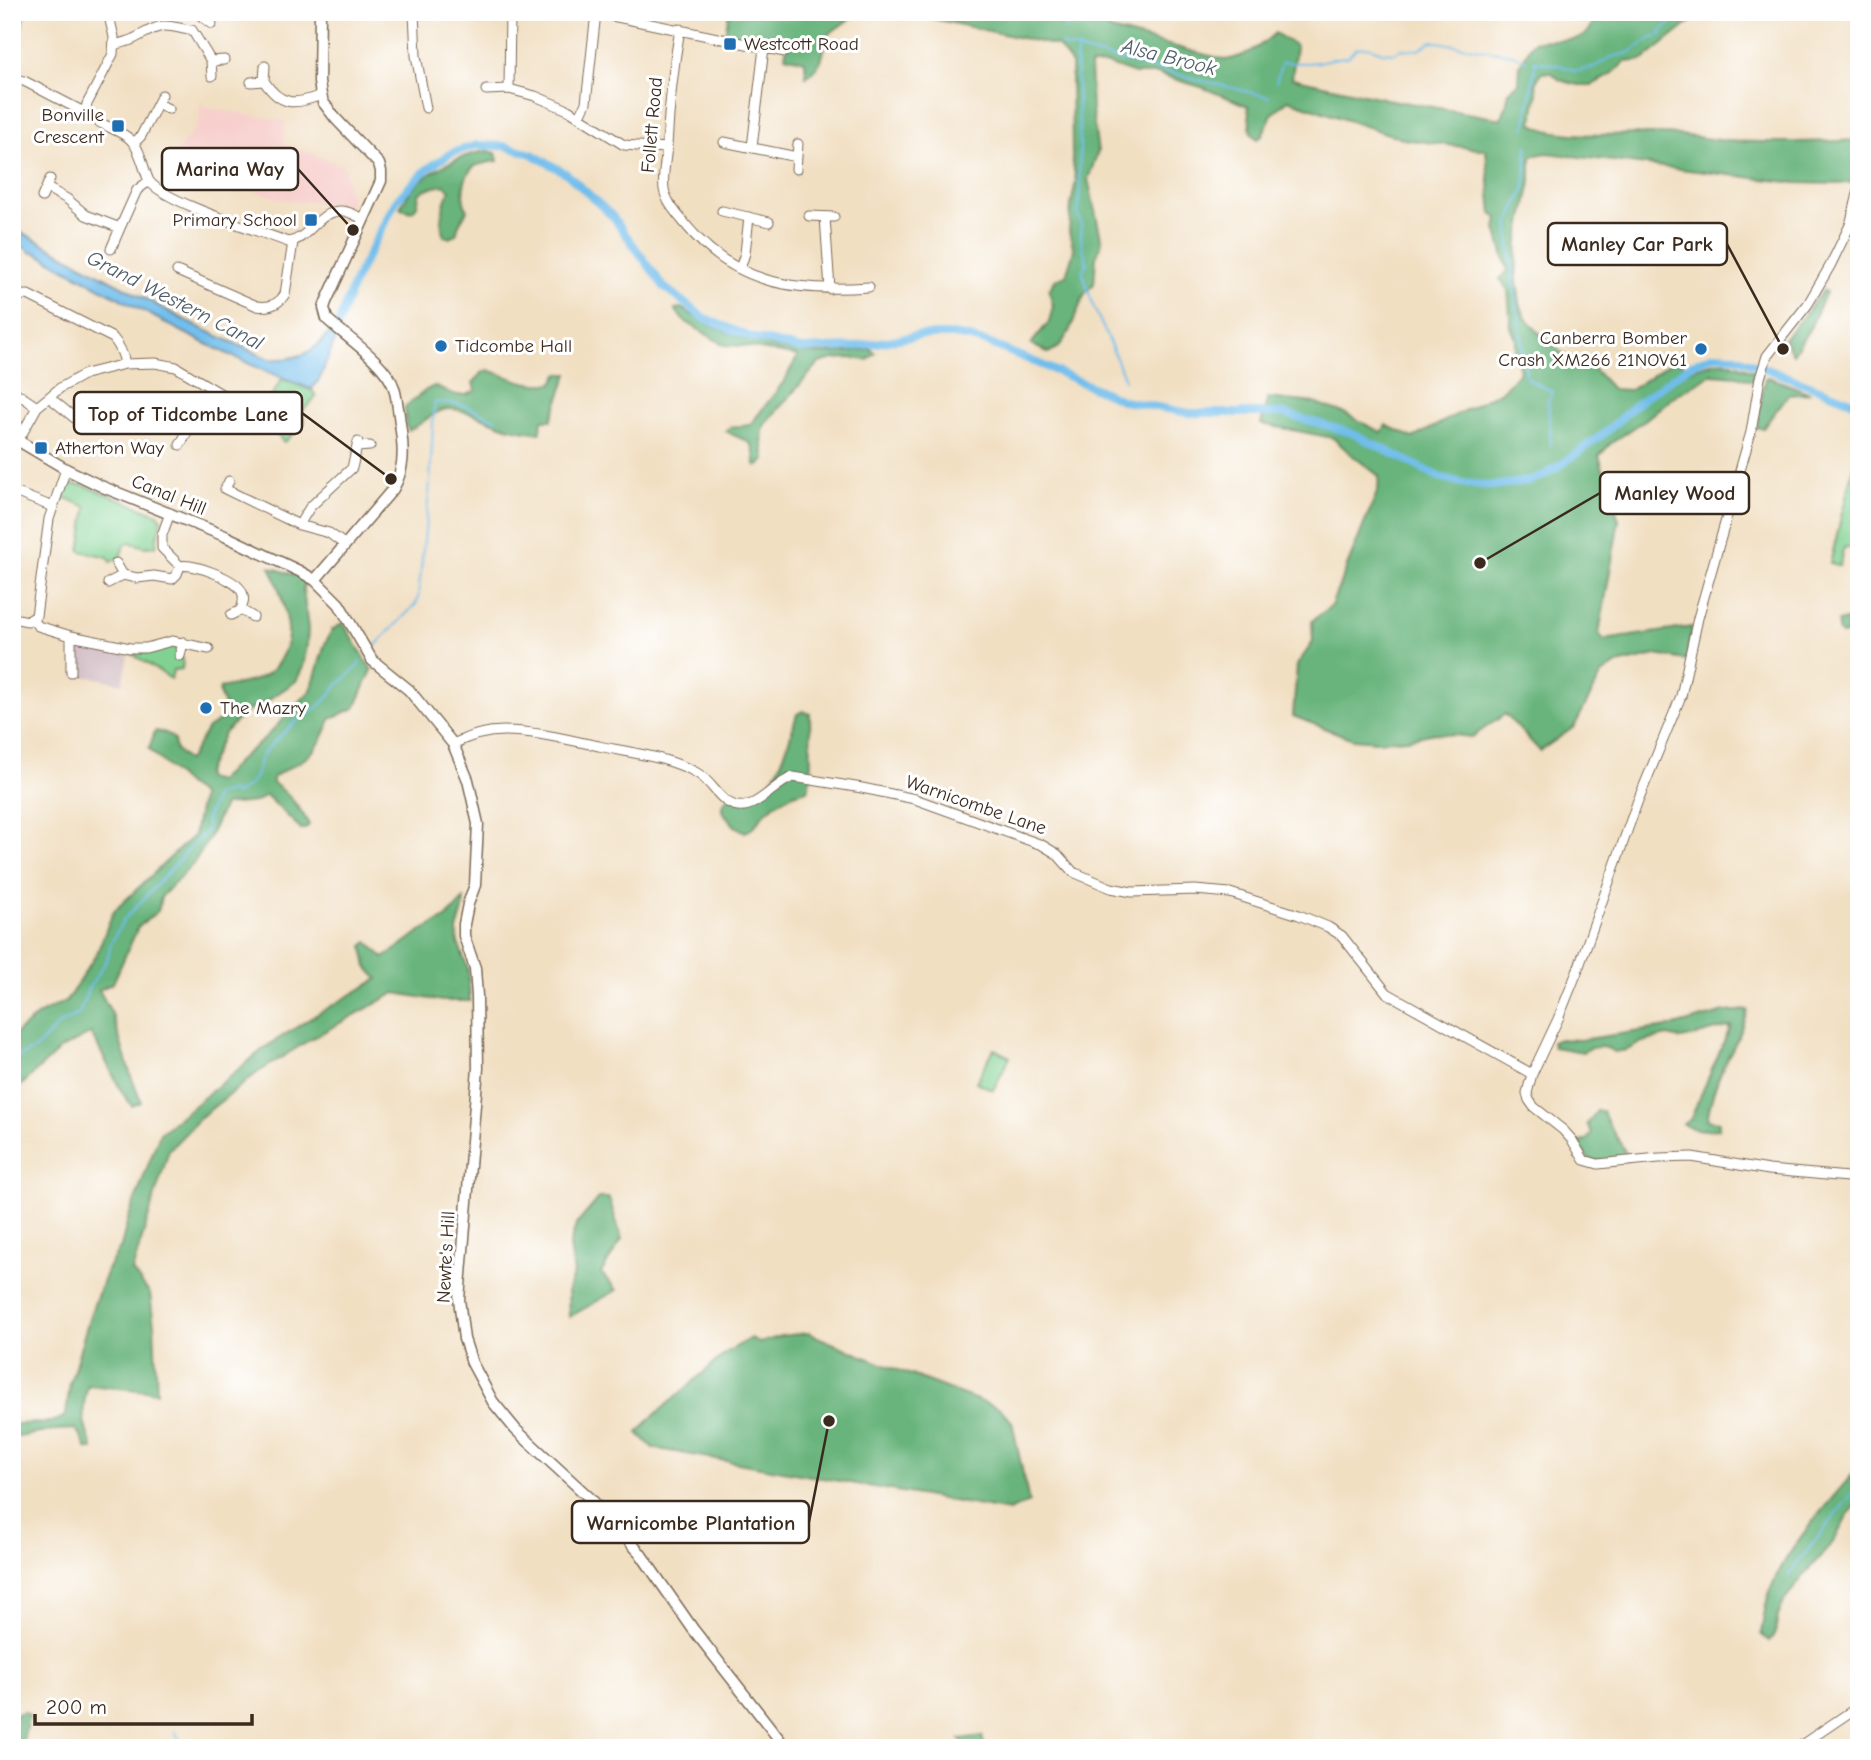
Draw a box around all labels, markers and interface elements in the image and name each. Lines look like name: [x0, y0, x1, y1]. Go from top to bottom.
place label: Westcott Road: [744, 33, 859, 55]
water label: Alsa Brook: [1118, 33, 1219, 81]
marker: Westcott Road: [722, 36, 738, 52]
street label: Follett Road: [637, 76, 667, 174]
place label: Bonville Crescent: [33, 104, 105, 148]
marker: Bonville Crescent: [110, 118, 126, 134]
callout: Marina Way: [162, 148, 298, 190]
text: Marina Way: [176, 157, 284, 181]
place label: Primary School: [173, 209, 297, 231]
marker: Primary School: [303, 212, 319, 228]
callout: Manley Car Park: [1548, 223, 1727, 265]
text: Manley Car Park: [1561, 232, 1714, 256]
water label: Grand Western Canal: [83, 245, 267, 355]
place label: Canberra Bomber Crash XM266 21NOV61: [1498, 327, 1687, 371]
place label: Tidcombe Hall: [455, 335, 572, 357]
marker: Tidcombe Hall: [433, 338, 449, 354]
marker: Canberra Bomber Crash XM266 21NOV61: [1693, 341, 1709, 357]
callout: Top of Tidcombe Lane: [74, 392, 302, 434]
text: Top of Tidcombe Lane: [88, 402, 288, 426]
place label: Atherton Way: [55, 437, 164, 459]
marker: Atherton Way: [33, 440, 49, 456]
street label: Canal Hill: [128, 470, 210, 520]
callout: Manley Wood: [1600, 472, 1749, 514]
text: Manley Wood: [1615, 481, 1735, 505]
place label: The Mazry: [220, 697, 306, 719]
marker: The Mazry: [198, 700, 214, 716]
street label: Warnicombe Lane: [903, 771, 1049, 839]
street label: Newte's Hill: [433, 1210, 459, 1304]
callout: Warnicombe Plantation: [572, 1501, 809, 1543]
text: Warnicombe Plantation: [587, 1511, 795, 1535]
scale bar: [35, 1683, 252, 1727]
text: 200 m: [46, 1695, 107, 1719]

